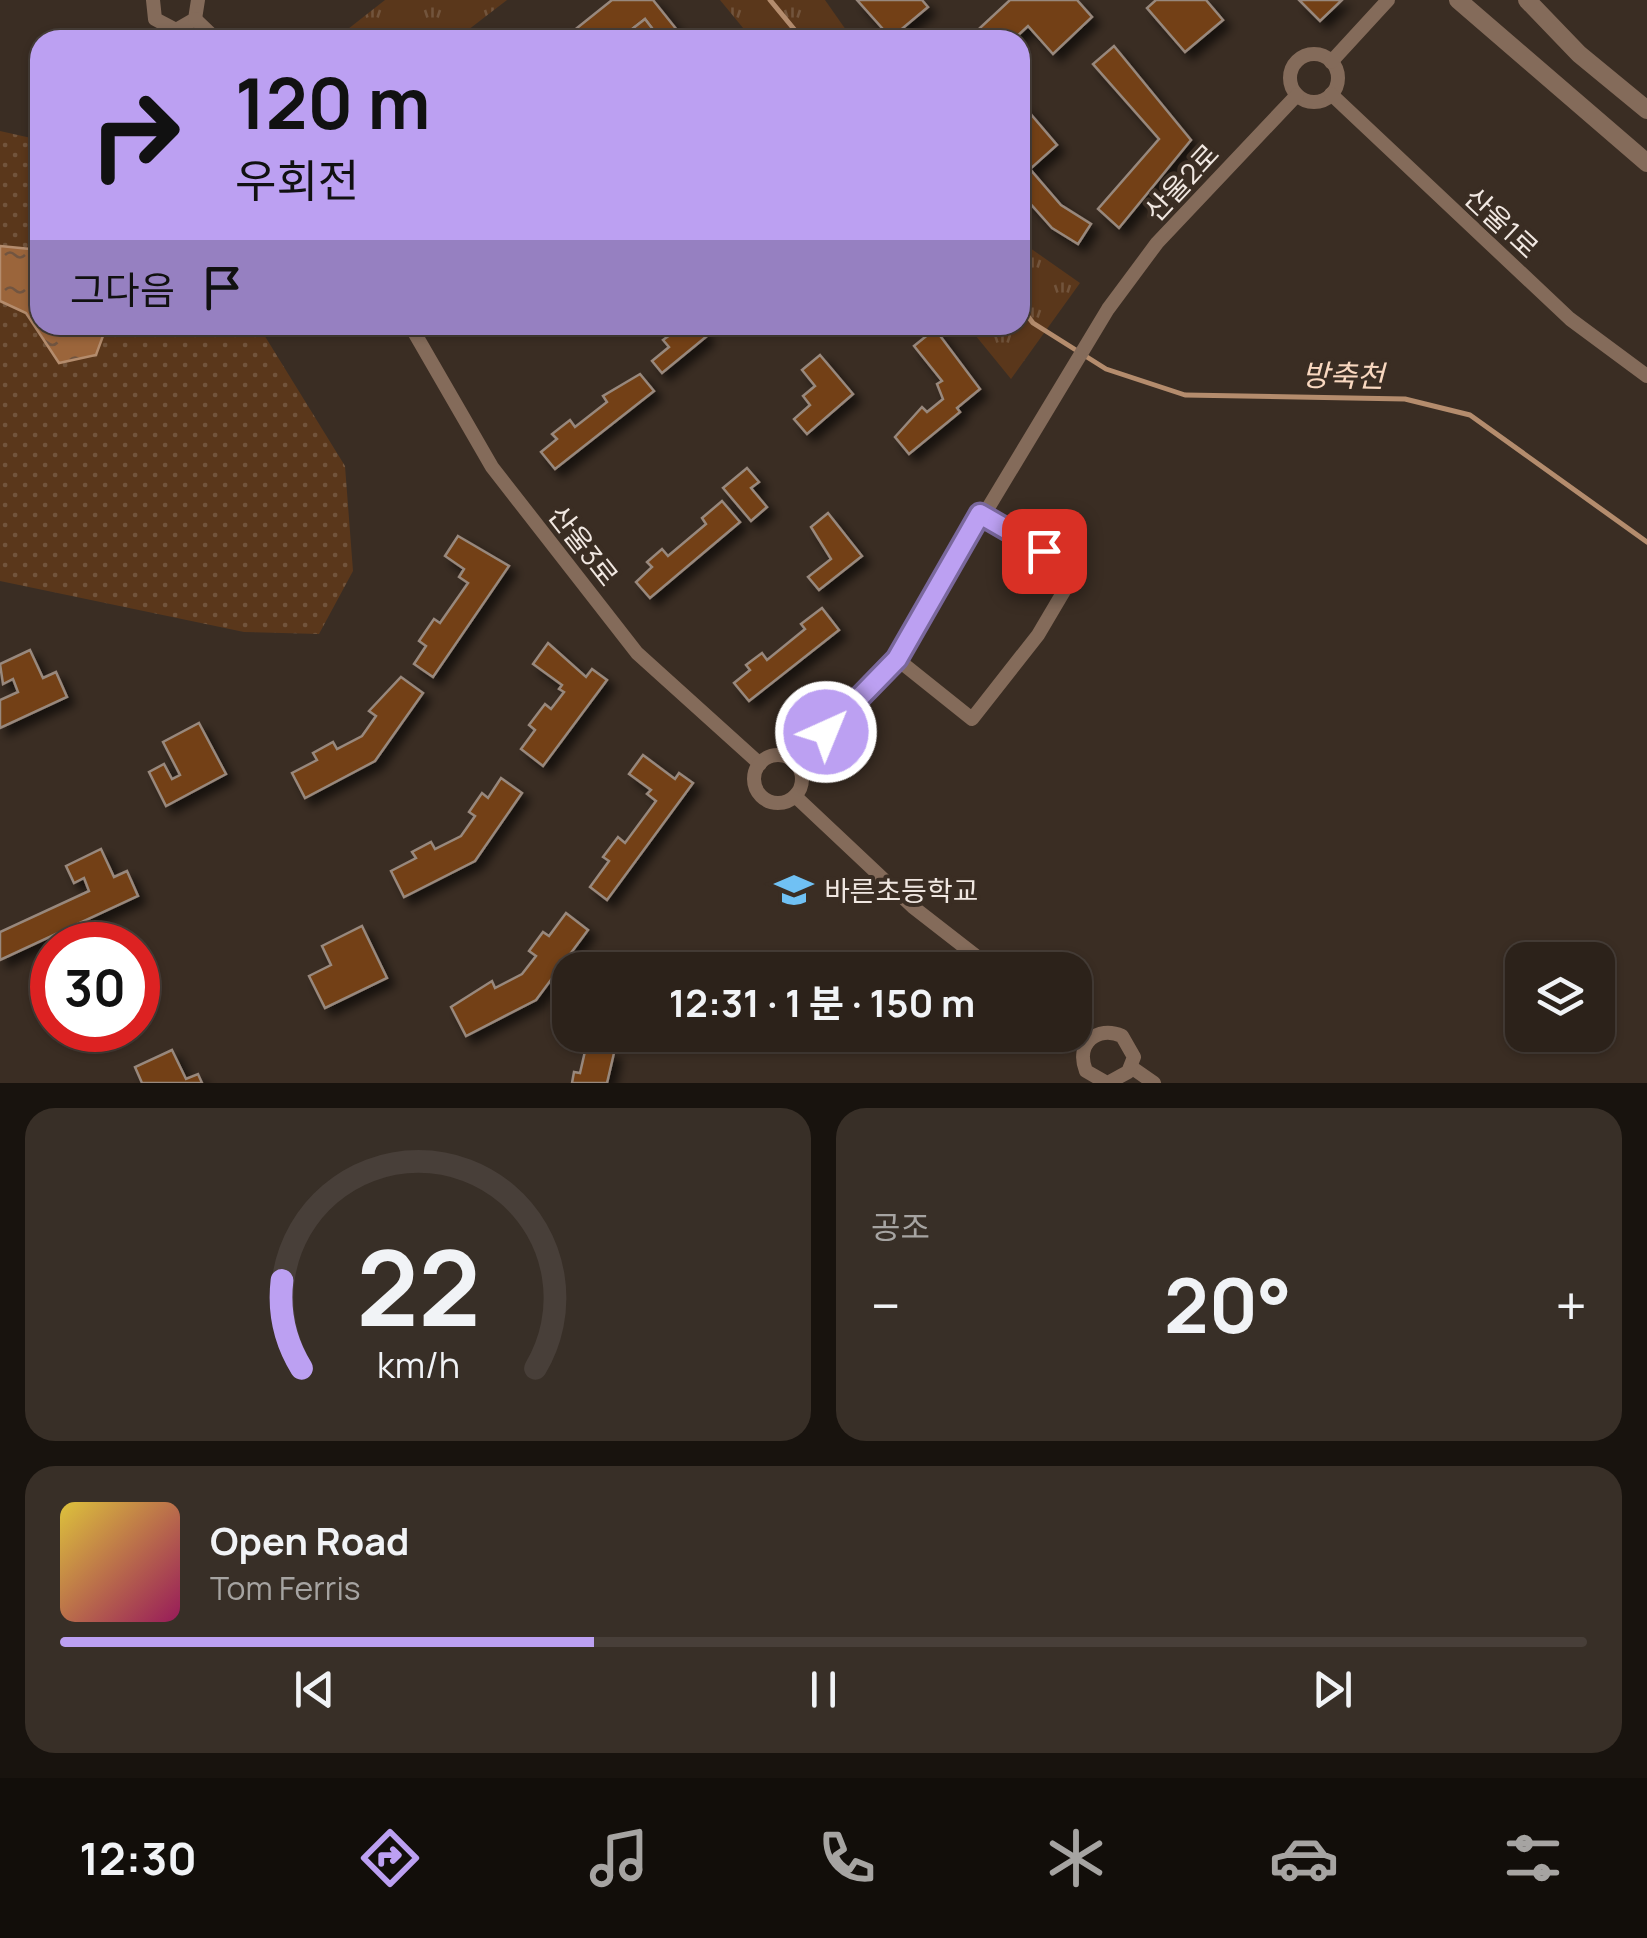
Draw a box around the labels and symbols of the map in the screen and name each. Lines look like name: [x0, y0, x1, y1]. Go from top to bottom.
street label: 산울2로: [1135, 135, 1227, 229]
street label: 산울1로: [1457, 178, 1547, 266]
water label: 방축천: [1301, 354, 1388, 396]
street label: 산울3로: [540, 497, 628, 593]
pin: [1002, 509, 1087, 594]
position arrow: [774, 680, 878, 784]
school or university icon: 바른초등학교: [773, 869, 815, 911]
place label: 바른초등학교: [824, 871, 979, 909]
speed limit sign: 30: [30, 922, 160, 1052]

